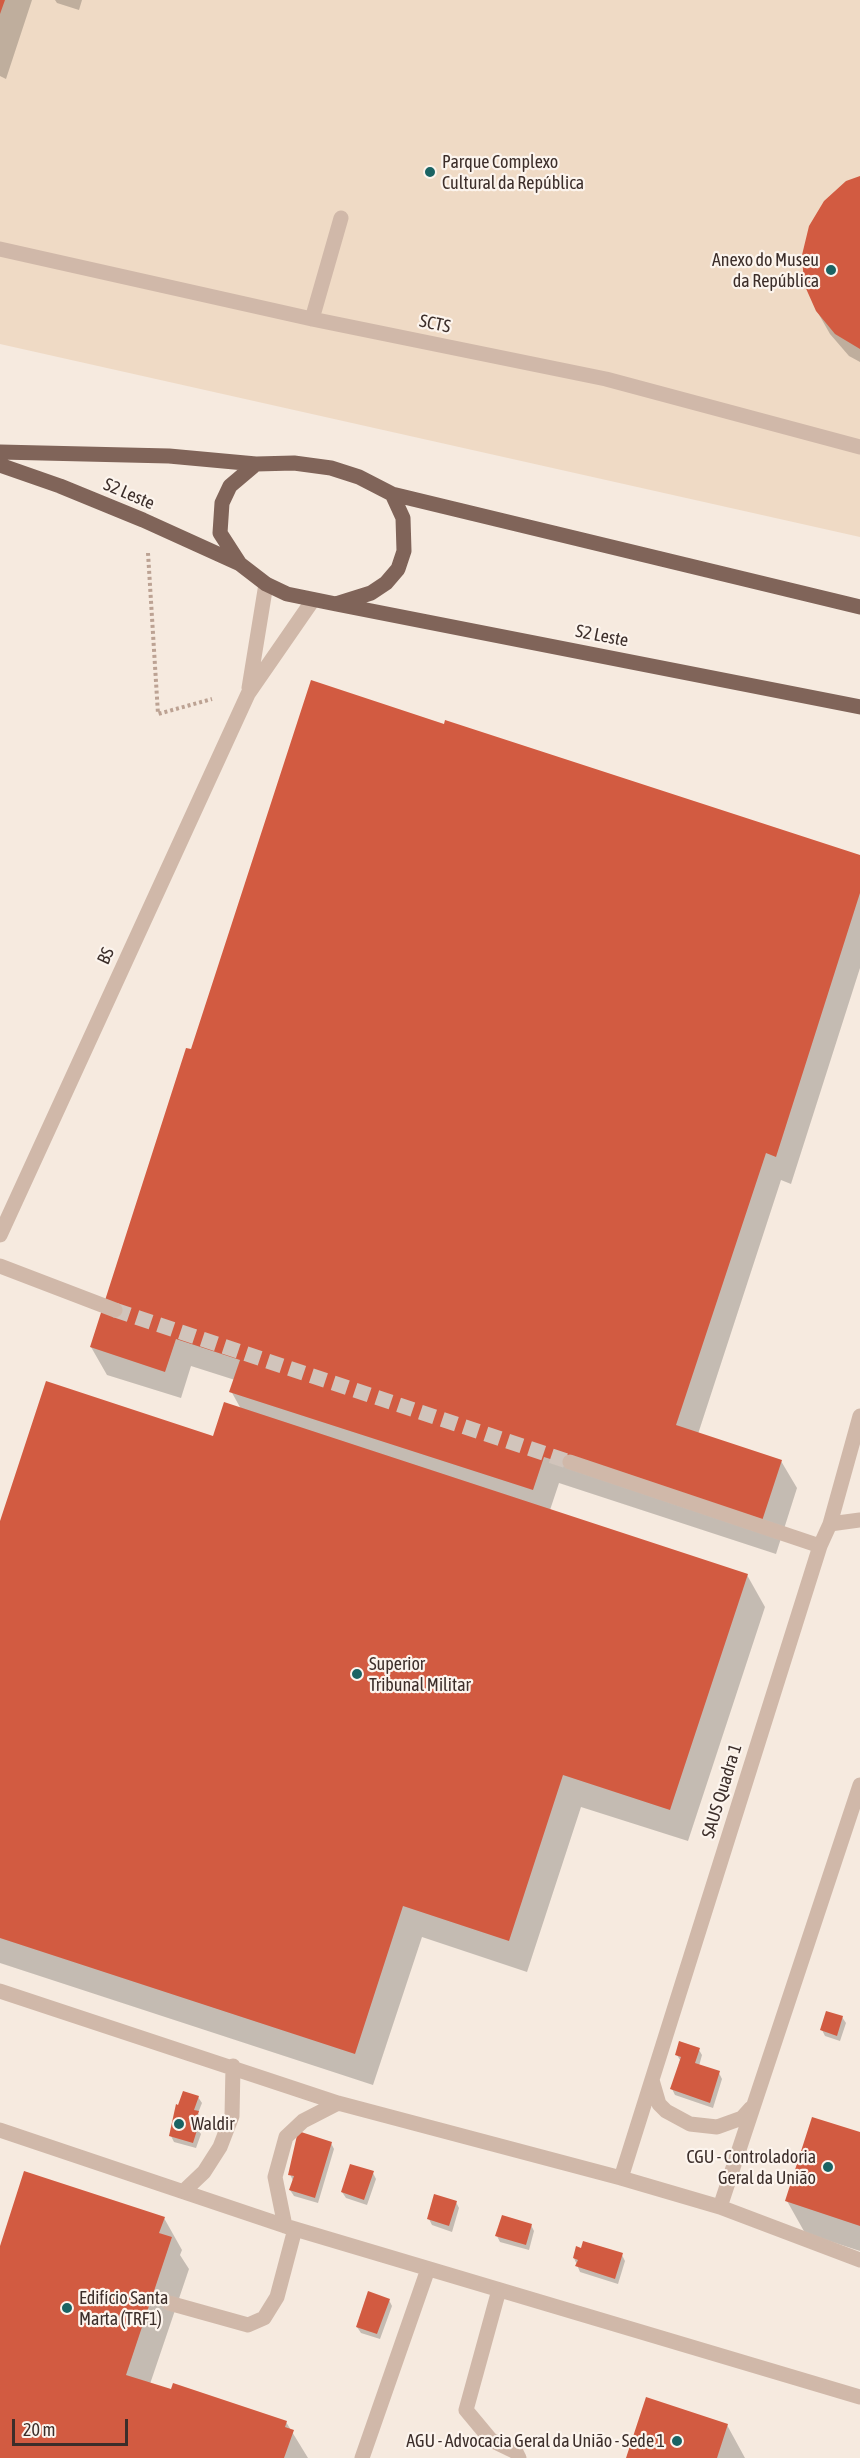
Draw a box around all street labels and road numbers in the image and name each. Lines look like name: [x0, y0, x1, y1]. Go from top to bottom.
street label: SCTS: [418, 310, 452, 338]
street label: S2 Leste: [100, 474, 158, 514]
street label: S2 Leste: [574, 620, 630, 652]
street label: BS: [93, 944, 119, 968]
street label: SAUS Quadra 1: [697, 1741, 747, 1841]

